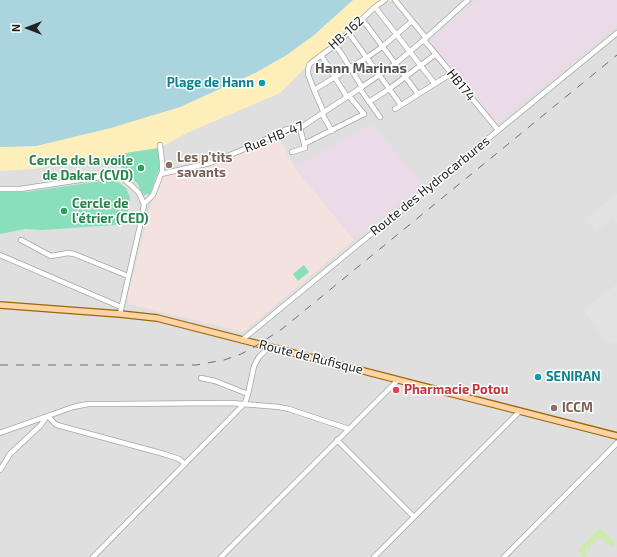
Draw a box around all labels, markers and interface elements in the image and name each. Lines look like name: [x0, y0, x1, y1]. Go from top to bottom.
north arrow: [8, 8, 48, 48]
street label: HB-162: [325, 13, 367, 53]
text: N: [9, 24, 22, 32]
district label: Hann Marinas: [315, 60, 407, 76]
street label: HB174: [443, 66, 479, 104]
place label: Plage de Hann: [167, 75, 254, 91]
marker: Plage de Hann: [257, 78, 267, 88]
street label: Rue HB-47: [242, 118, 306, 156]
street label: Route des Hydrocarbures: [367, 133, 493, 239]
place label: Les p'tits savants: [177, 150, 232, 181]
place label: Cercle de la voile de Dakar (CVD): [29, 153, 133, 184]
marker: Les p'tits savants: [164, 160, 174, 170]
marker: Cercle de la voile de Dakar (CVD): [136, 163, 146, 173]
place label: Cercle de l'étrier (CED): [72, 196, 149, 227]
marker: Cercle de l'étrier (CED): [59, 206, 69, 216]
street label: Route de Rufisque: [257, 337, 365, 377]
place label: SENIRAN: [546, 369, 601, 385]
marker: SENIRAN: [533, 372, 543, 382]
place label: Pharmacie Potou: [404, 382, 508, 398]
marker: Pharmacie Potou: [391, 385, 401, 395]
place label: ICCM: [562, 400, 593, 416]
marker: ICCM: [549, 403, 559, 413]

